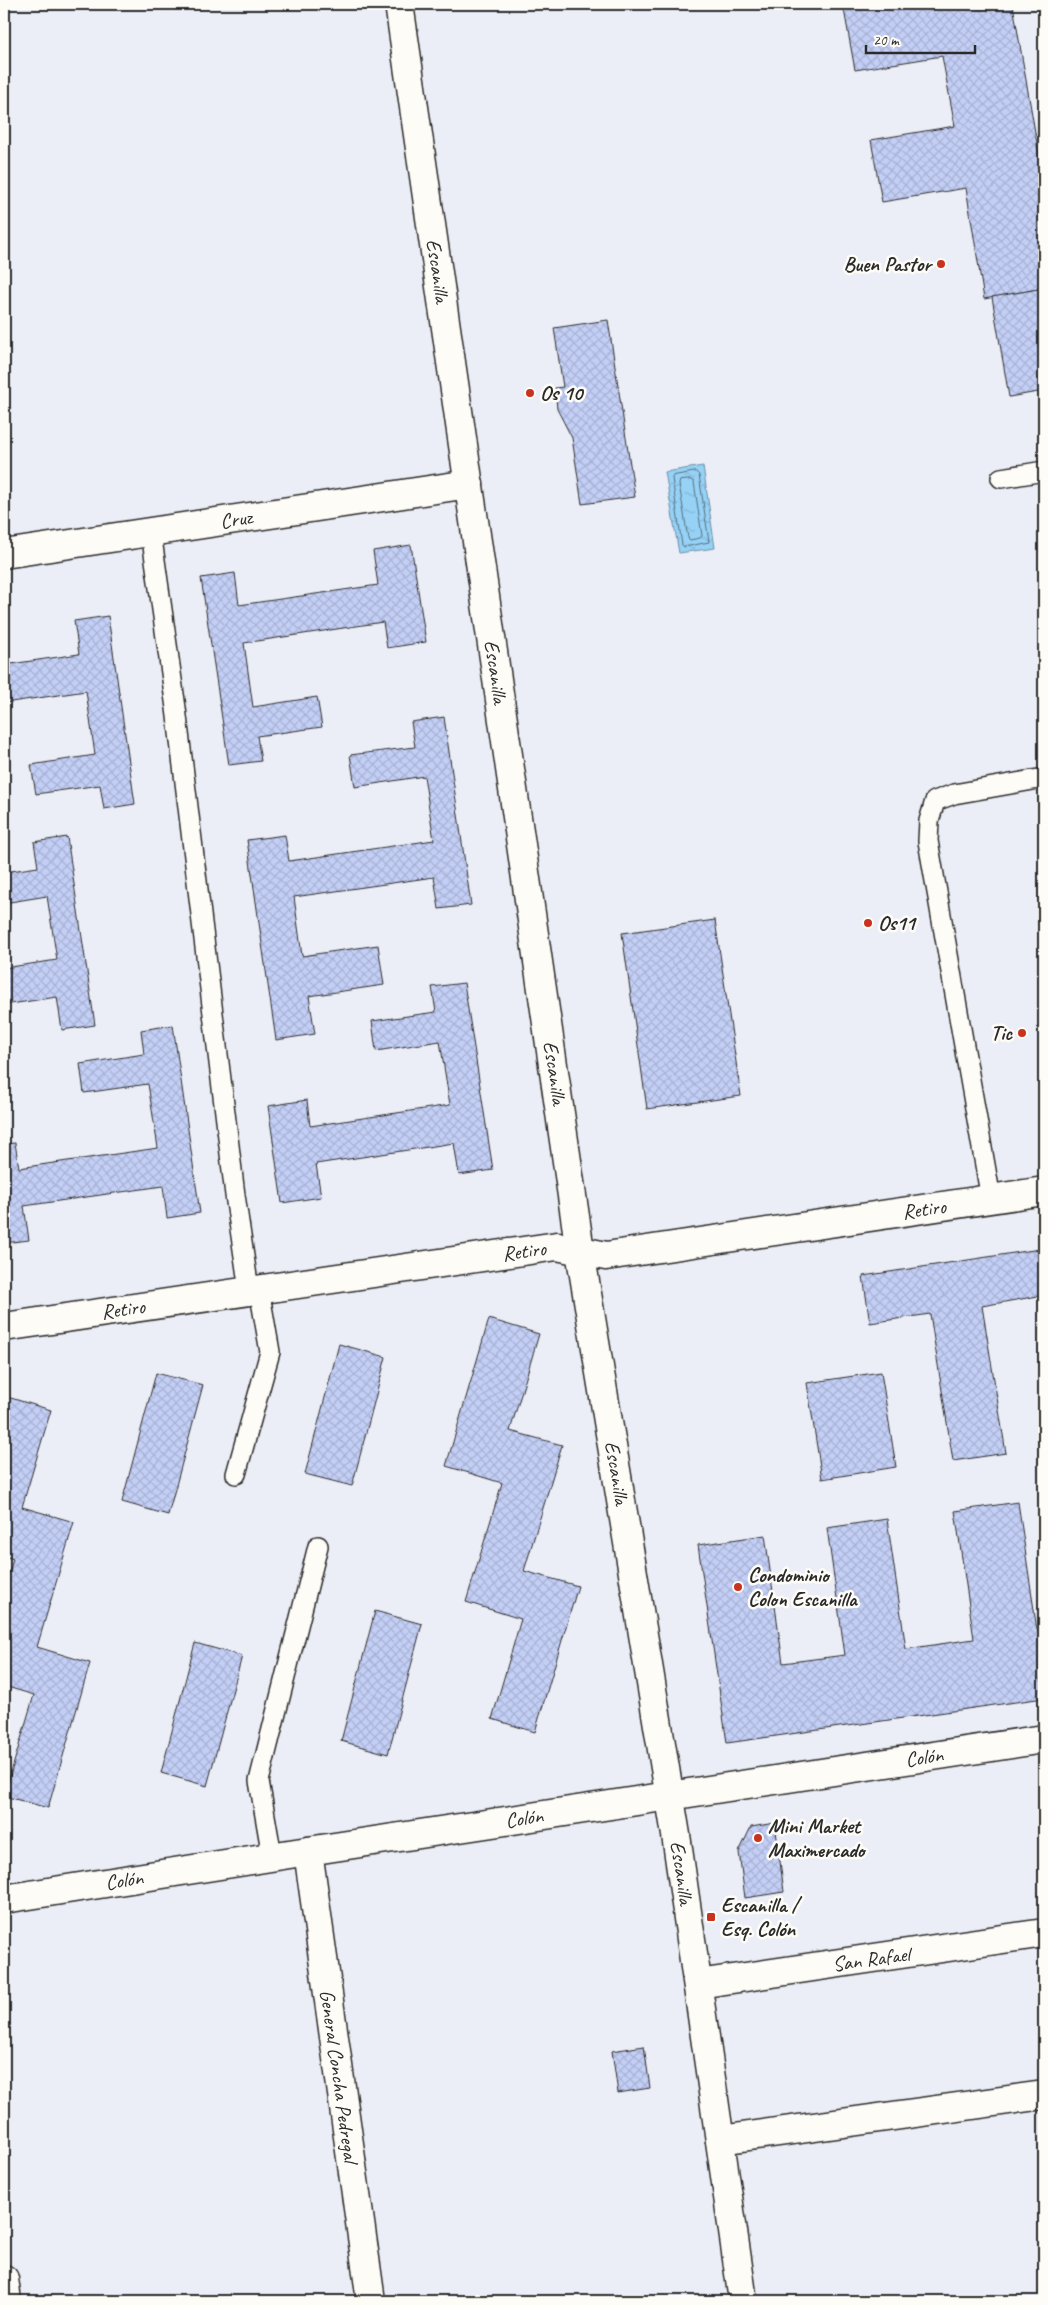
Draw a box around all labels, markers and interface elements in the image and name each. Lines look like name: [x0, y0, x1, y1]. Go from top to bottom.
scale bar: [866, 22, 974, 54]
text: 20 m: [873, 31, 900, 50]
street label: Escanilla: [421, 238, 456, 307]
place label: Buen Pastor: [843, 251, 933, 277]
marker: Buen Pastor: [935, 258, 947, 270]
place label: Os 10: [540, 380, 585, 406]
marker: Os 10: [524, 387, 536, 399]
street label: Cruz: [218, 503, 256, 534]
street label: Escanilla: [479, 639, 514, 708]
place label: Os11: [878, 910, 918, 936]
marker: Os11: [862, 917, 874, 929]
place label: Tic: [991, 1020, 1013, 1046]
marker: Tic: [1016, 1027, 1028, 1039]
street label: Escanilla: [538, 1040, 573, 1109]
street label: Retiro: [901, 1193, 949, 1225]
street label: Retiro: [501, 1235, 549, 1267]
street label: Retiro: [100, 1293, 148, 1325]
street label: Escanilla: [599, 1439, 635, 1509]
place label: Condominio Colon Escanilla: [748, 1562, 858, 1612]
marker: Condominio Colon Escanilla: [732, 1581, 744, 1593]
street label: Colón: [903, 1741, 945, 1773]
street label: Colón: [503, 1802, 545, 1834]
place label: Mini Market Maximercado: [768, 1813, 867, 1863]
marker: Mini Market Maximercado: [752, 1832, 764, 1844]
street label: Escanilla: [665, 1840, 700, 1909]
street label: Colón: [103, 1864, 145, 1896]
place label: Escanilla / Esq. Colón: [721, 1892, 803, 1942]
marker: Escanilla / Esq. Colón: [705, 1911, 717, 1923]
street label: San Rafael: [831, 1940, 915, 1977]
street label: General Concha Pedregal: [314, 1988, 364, 2167]

